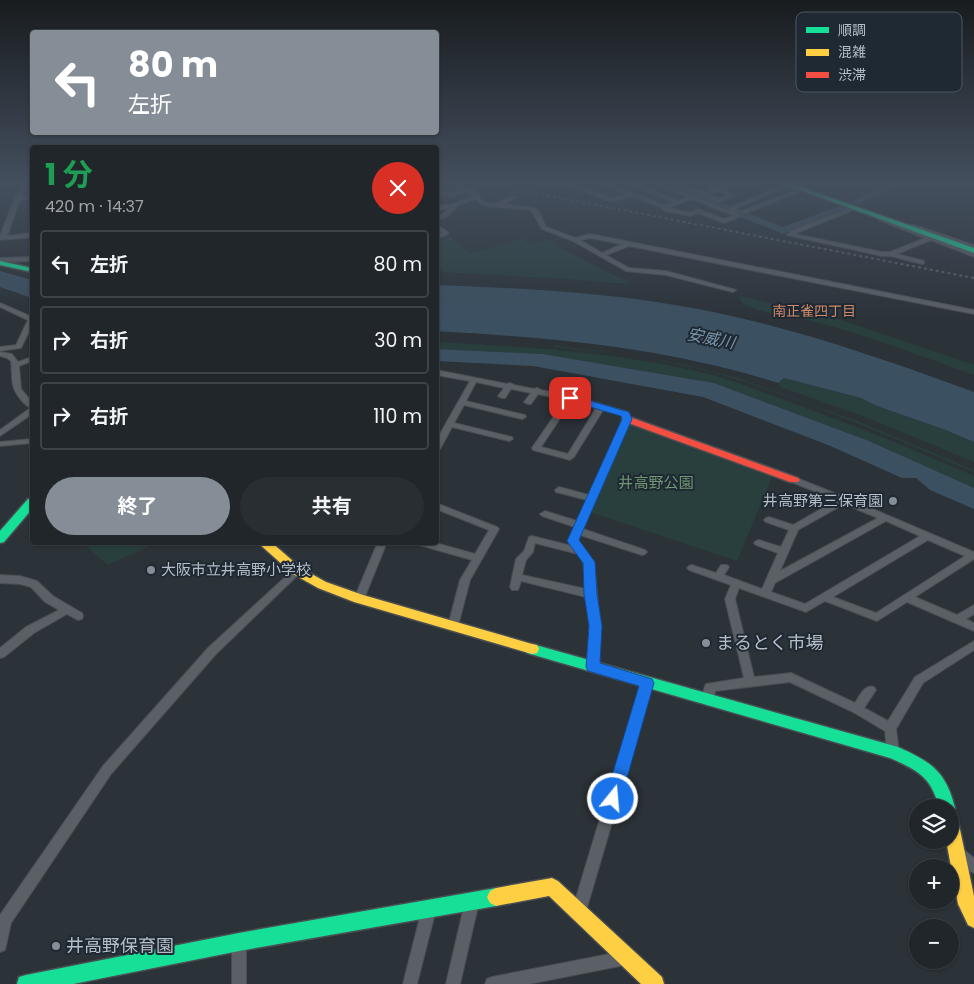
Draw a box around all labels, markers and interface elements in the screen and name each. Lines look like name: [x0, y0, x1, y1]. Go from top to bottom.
legend: [796, 12, 962, 92]
text: 順調: [838, 20, 866, 40]
text: 80 m: [128, 40, 218, 89]
text: 混雑: [838, 42, 866, 62]
icon: left: [45, 50, 110, 115]
text: 渋滞: [838, 65, 866, 85]
text: 左折: [128, 89, 172, 120]
text: 1 分: [45, 153, 93, 196]
button: close: [372, 162, 424, 214]
text: 420 m · 14:37: [45, 195, 144, 218]
icon: left: [47, 250, 75, 278]
text: 左折: [90, 251, 128, 278]
text: 80 m: [373, 251, 422, 278]
district label: 南正雀四丁目: [772, 301, 856, 321]
water label: 安威川: [685, 323, 739, 355]
icon: right: [47, 326, 75, 354]
text: 右折: [90, 327, 128, 354]
text: 30 m: [374, 327, 422, 354]
pin: [549, 377, 591, 419]
icon: arrive: [556, 384, 584, 412]
icon: right: [47, 402, 75, 430]
text: 右折: [90, 403, 128, 430]
text: 110 m: [373, 403, 422, 430]
park label: 井高野公園: [618, 472, 694, 493]
button: 終了: [45, 477, 230, 535]
button: 共有: [240, 477, 424, 535]
place label: 井高野第三保育園: [763, 490, 883, 511]
marker: 井高野第三保育園: [887, 495, 899, 507]
place label: 大阪市立井高野小学校: [161, 559, 311, 580]
marker: 大阪市立井高野小学校: [145, 564, 157, 576]
place label: まるとく市場: [716, 630, 823, 655]
marker: まるとく市場: [700, 637, 712, 649]
position arrow: [586, 772, 638, 824]
map controls: [909, 799, 959, 969]
button: layers: [909, 799, 959, 849]
button: +: [909, 859, 959, 909]
button: −: [909, 919, 959, 969]
place label: 井高野保育園: [66, 933, 174, 958]
marker: 井高野保育園: [50, 940, 62, 952]

